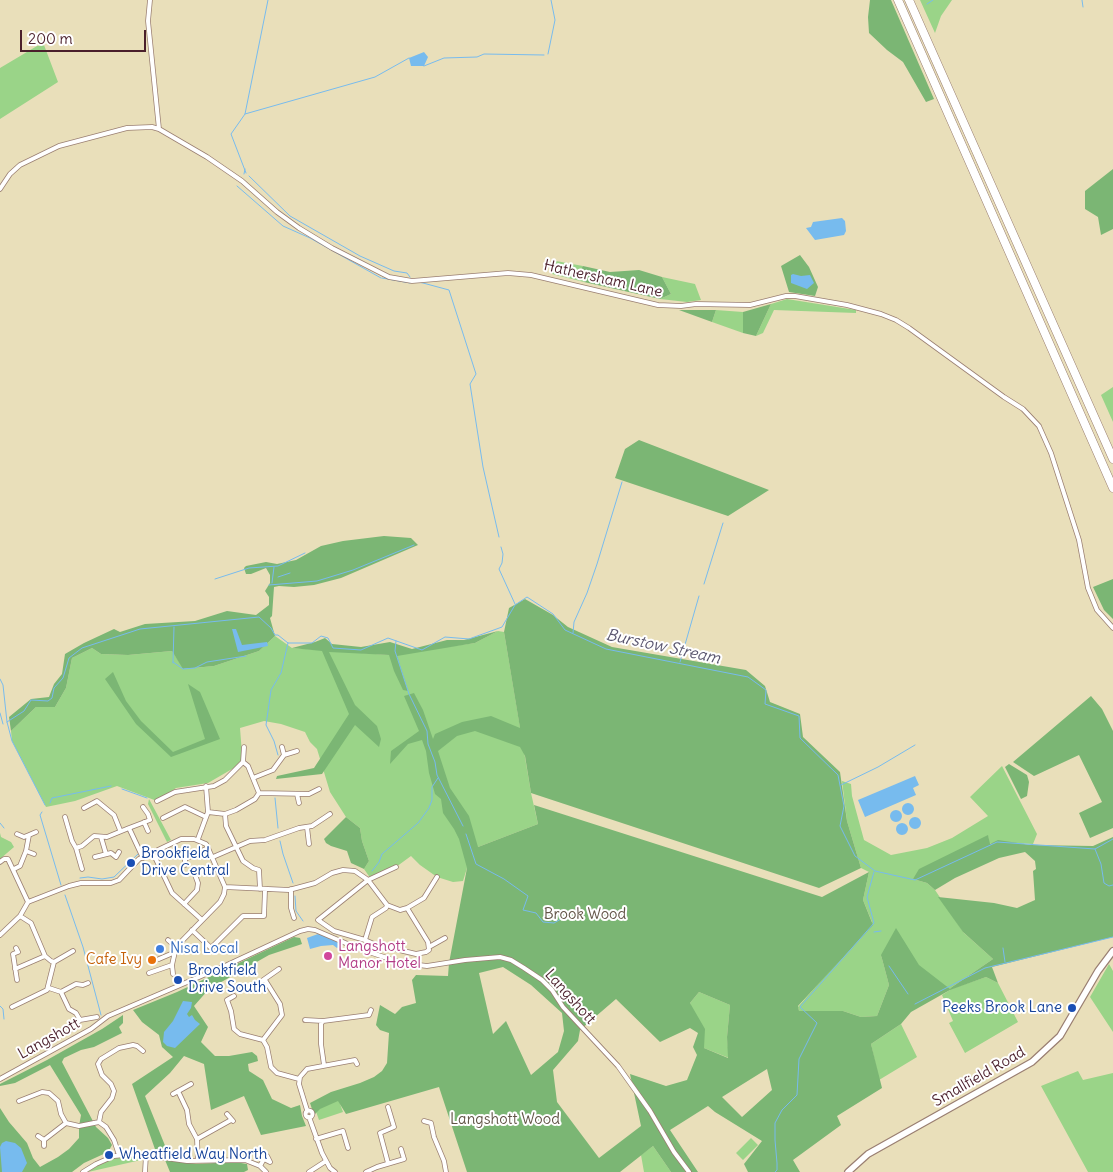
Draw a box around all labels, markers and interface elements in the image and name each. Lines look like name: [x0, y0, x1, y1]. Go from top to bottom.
scale bar: [22, 20, 149, 52]
text: 200 m: [28, 29, 73, 48]
street label: Hathersham Lane: [542, 257, 664, 301]
water label: Burstow Stream: [604, 626, 722, 668]
place label: Brookfield Drive Central: [141, 845, 229, 880]
marker: Brookfield Drive Central: [125, 857, 137, 869]
park label: Brook Wood: [544, 906, 626, 924]
place label: Langshott Manor Hotel: [338, 938, 421, 973]
place label: Nisa Local: [170, 940, 238, 958]
marker: Nisa Local: [154, 943, 166, 955]
marker: Langshott Manor Hotel: [322, 950, 334, 962]
place label: Cafe Ivy: [86, 951, 142, 969]
marker: Cafe Ivy: [146, 954, 158, 966]
place label: Brookfield Drive South: [188, 962, 266, 997]
street label: Langshott: [541, 966, 599, 1028]
marker: Brookfield Drive South: [172, 974, 184, 986]
place label: Peeks Brook Lane: [942, 999, 1062, 1017]
marker: Peeks Brook Lane: [1066, 1002, 1078, 1014]
street label: Langshott: [15, 1015, 83, 1063]
street label: Smallfield Road: [929, 1043, 1029, 1111]
park label: Langshott Wood: [450, 1111, 560, 1129]
place label: Wheatfield Way North: [119, 1146, 267, 1164]
marker: Wheatfield Way North: [103, 1149, 115, 1161]

